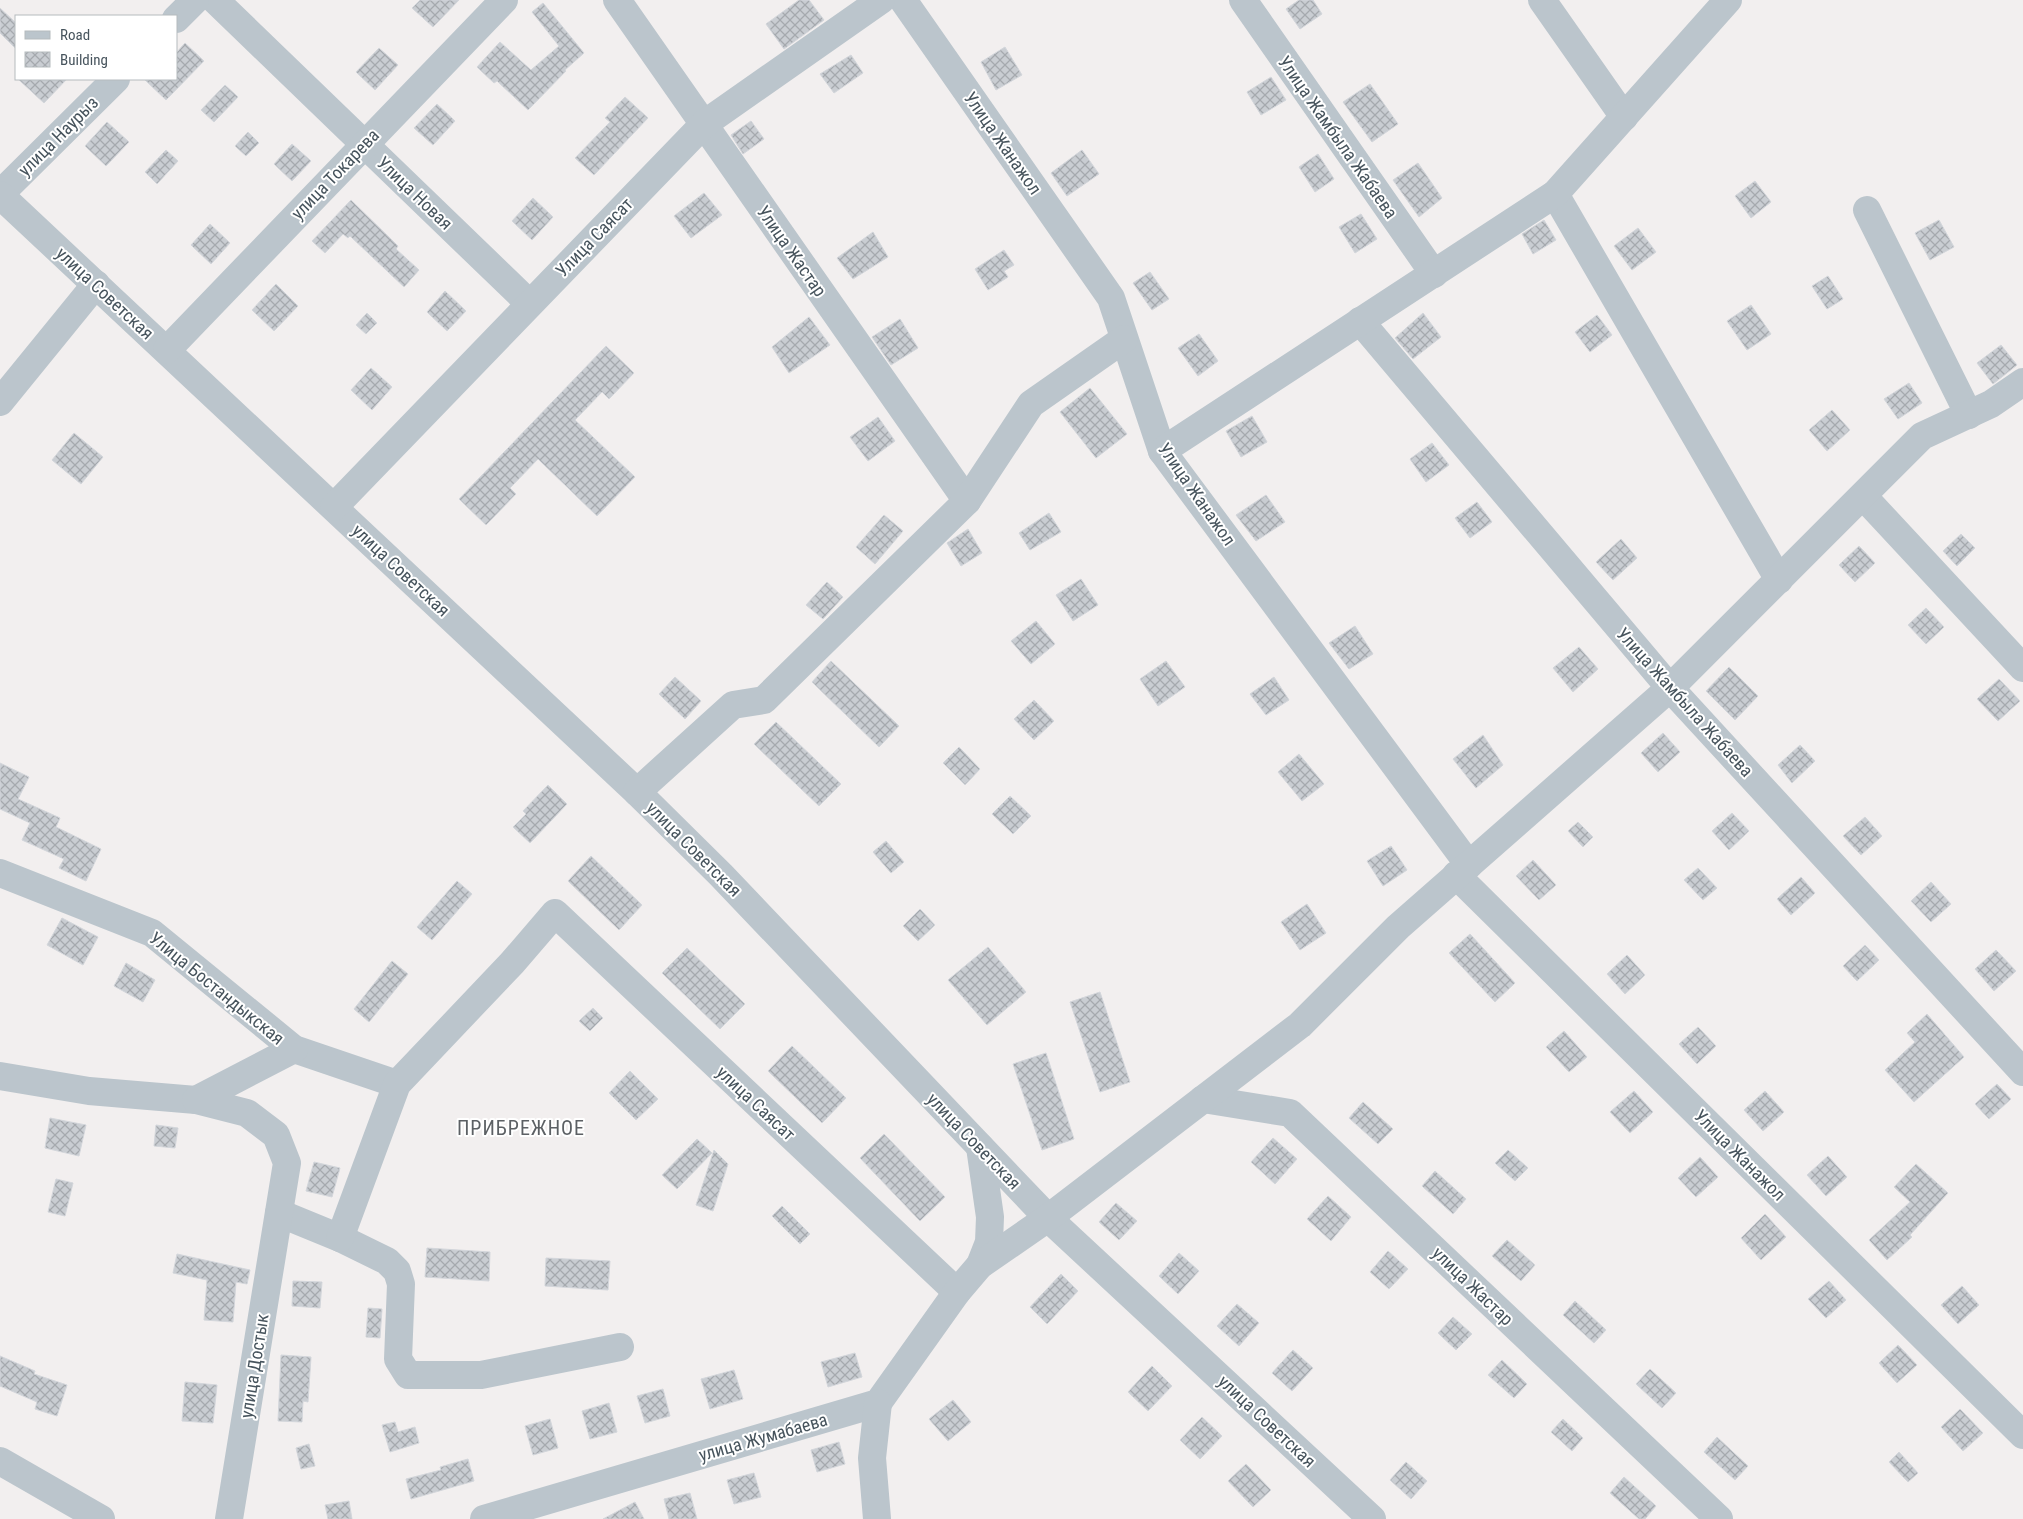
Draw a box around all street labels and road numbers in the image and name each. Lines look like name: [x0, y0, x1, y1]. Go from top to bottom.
street label: Улица Жамбыла Жабаева: [1274, 52, 1402, 222]
street label: Улица Жанажол: [960, 88, 1046, 198]
street label: улица Наурыз: [14, 92, 102, 180]
street label: улица Токарева: [287, 125, 383, 223]
street label: Улица Новая: [373, 152, 457, 234]
street label: Улица Саясат: [551, 193, 637, 281]
street label: Улица Жастар: [753, 202, 831, 301]
street label: улица Советская: [52, 243, 158, 343]
street label: Улица Жанажол: [1154, 439, 1240, 549]
street label: улица Советская: [348, 520, 454, 620]
street label: Улица Жамбыла Жабаева: [1612, 623, 1758, 781]
street label: улица Советская: [642, 797, 746, 901]
street label: Улица Бостандыкская: [145, 927, 289, 1049]
street label: улица Саясат: [712, 1061, 800, 1145]
street label: улица Советская: [923, 1089, 1025, 1193]
street label: Улица Жанажол: [1690, 1105, 1790, 1205]
street label: улица Жастар: [1428, 1242, 1518, 1330]
street label: улица Достык: [235, 1312, 273, 1420]
street label: улица Советская: [1214, 1371, 1320, 1471]
street label: улица Жумабаева: [696, 1409, 830, 1465]

